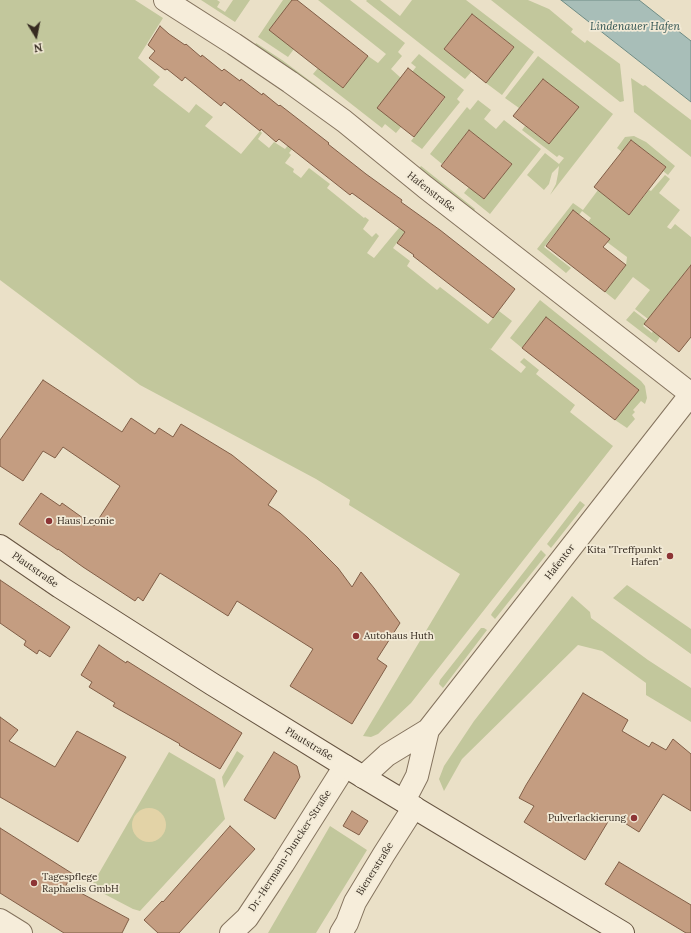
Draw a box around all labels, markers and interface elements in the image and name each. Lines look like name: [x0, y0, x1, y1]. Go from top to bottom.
north arrow: [16, 16, 56, 56]
water label: Lindenauer Hafen: [590, 20, 680, 34]
text: N: [33, 40, 44, 55]
street label: Hafenstraße: [405, 169, 457, 215]
place label: Haus Leonie: [57, 515, 114, 527]
marker: Haus Leonie: [44, 516, 54, 526]
street label: Hafentor: [542, 542, 578, 582]
place label: Kita "Treffpunkt Hafen": [587, 544, 662, 568]
street label: Plautstraße: [10, 550, 60, 590]
marker: Kita "Treffpunkt Hafen": [665, 551, 675, 561]
place label: Autohaus Huth: [364, 630, 434, 642]
marker: Autohaus Huth: [351, 631, 361, 641]
street label: Plautstraße: [283, 725, 335, 763]
street label: Dr.-Hermann-Duncker-Straße: [246, 788, 334, 914]
place label: Pulverlackierung: [548, 812, 626, 824]
marker: Pulverlackierung: [629, 813, 639, 823]
street label: Bienerstraße: [354, 840, 396, 898]
place label: Tagespflege Raphaelis GmbH: [42, 871, 119, 894]
marker: Tagespflege Raphaelis GmbH: [29, 878, 39, 888]

